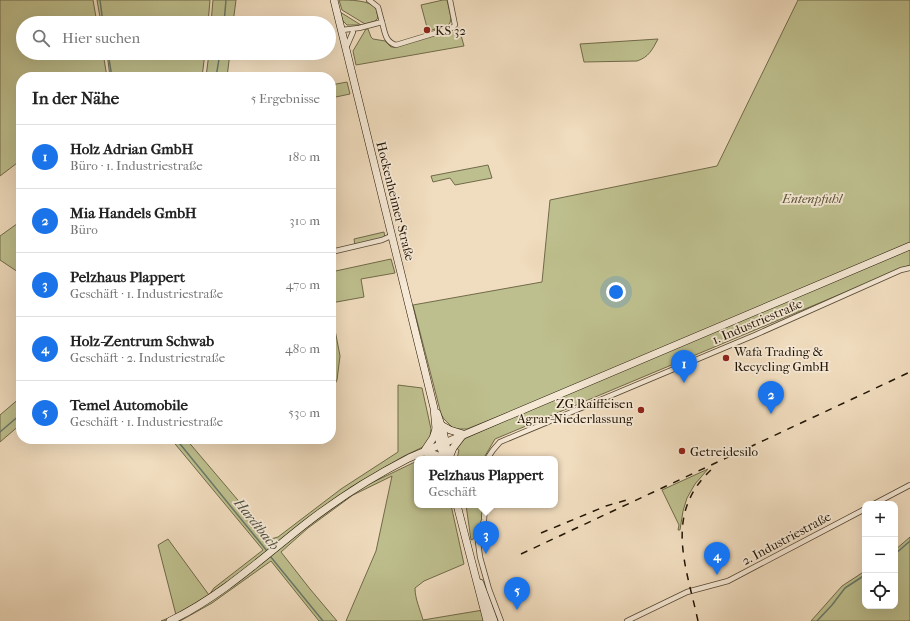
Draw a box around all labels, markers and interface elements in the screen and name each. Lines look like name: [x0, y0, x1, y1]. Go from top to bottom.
search box: [16, 16, 336, 60]
place label: KS 32: [435, 23, 466, 38]
marker: KS 32: [422, 25, 432, 35]
icon: search: [30, 27, 52, 49]
text: Hier suchen: [62, 29, 140, 47]
text: In der Nähe: [32, 88, 119, 108]
text: 5 Ergebnisse: [251, 91, 320, 106]
text: Holz Adrian GmbH: [70, 140, 193, 158]
street label: Hockenheimer Straße: [373, 140, 418, 263]
text: 1: [43, 149, 47, 164]
text: 180 m: [288, 149, 320, 164]
text: Büro · 1. Industriestraße: [70, 158, 203, 173]
park label: Entenpfuhl: [781, 191, 844, 206]
text: Mia Handels GmbH: [70, 204, 197, 222]
text: 2: [42, 213, 48, 228]
text: 310 m: [289, 213, 320, 228]
text: Büro: [70, 222, 98, 237]
text: Pelzhaus Plappert: [70, 268, 185, 286]
text: 3: [42, 277, 48, 292]
text: 470 m: [286, 277, 320, 292]
your location: [606, 282, 626, 302]
text: Geschäft · 1. Industriestraße: [70, 286, 223, 301]
street label: 1. Industriestraße: [710, 295, 805, 347]
text: Holz-Zentrum Schwab: [70, 332, 214, 350]
text: 4: [41, 341, 49, 356]
text: 480 m: [285, 341, 320, 356]
place label: Wafa Trading & Recycling GmbH: [733, 344, 829, 374]
text: Geschäft · 2. Industriestraße: [70, 350, 225, 365]
pin: 1: [671, 350, 697, 383]
marker: Wafa Trading & Recycling GmbH: [721, 353, 731, 363]
pin: 2: [758, 381, 784, 414]
text: Temel Automobile: [70, 396, 188, 414]
place label: ZG Raiffeisen Agrar-Niederlassung: [516, 396, 634, 426]
text: 5: [42, 405, 48, 420]
text: 530 m: [288, 405, 320, 420]
marker: ZG Raiffeisen Agrar-Niederlassung: [636, 405, 646, 415]
text: Geschäft · 1. Industriestraße: [70, 414, 223, 429]
place label: Getreidesilo: [690, 444, 759, 459]
marker: Getreidesilo: [677, 446, 687, 456]
popup: [414, 456, 558, 508]
text: Pelzhaus Plappert: [428, 466, 544, 484]
text: Geschäft: [428, 484, 477, 499]
water label: Hardtbach: [230, 494, 283, 554]
map controls: [862, 501, 898, 609]
button: +: [862, 501, 898, 537]
street label: 2. Industriestraße: [739, 508, 834, 568]
pin: 3: [473, 521, 499, 554]
button: −: [862, 537, 898, 573]
pin: 4: [704, 542, 730, 575]
button: locate: [862, 573, 898, 609]
pin: 5: [504, 577, 530, 610]

